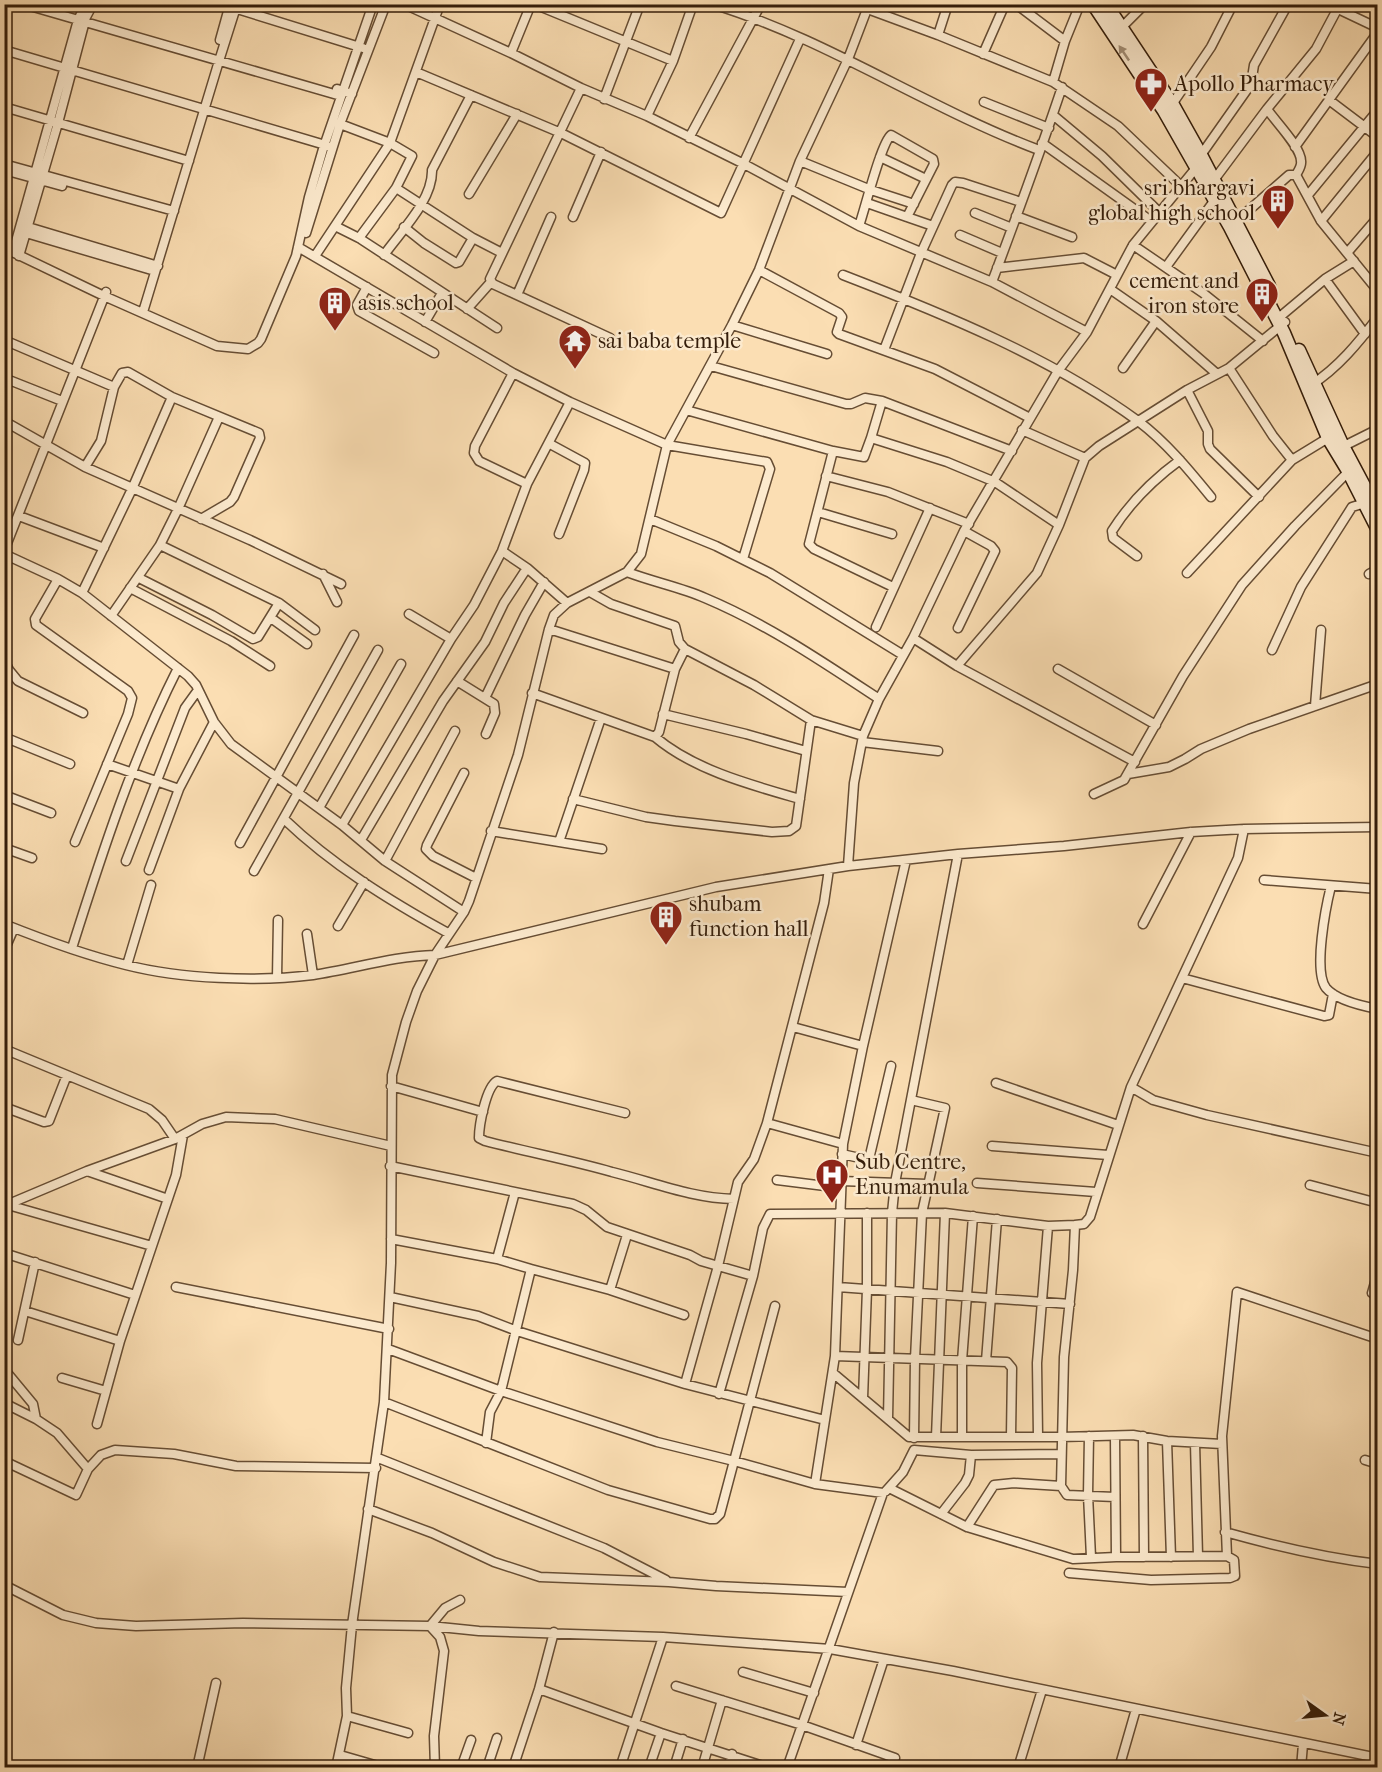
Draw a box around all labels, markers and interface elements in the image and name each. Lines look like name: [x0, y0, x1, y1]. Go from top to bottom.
one-way arrow: [1119, 45, 1130, 61]
pharmacy icon: Apollo Pharmacy: [1133, 66, 1169, 113]
place label: Apollo Pharmacy: [1173, 71, 1335, 97]
place label: sri bhargavi global high school: [1088, 175, 1255, 226]
building icon: sri bhargavi global high school: [1260, 183, 1296, 230]
place label: cement and iron store: [1129, 268, 1240, 319]
building icon: cement and iron store: [1244, 276, 1280, 323]
building icon: asis school: [317, 285, 353, 332]
place label: asis school: [358, 290, 454, 316]
temple icon: sai baba temple: [557, 323, 593, 370]
place label: sai baba temple: [598, 328, 741, 354]
place label: shubam function hall: [689, 891, 809, 942]
building icon: shubam function hall: [648, 899, 684, 946]
place label: Sub Centre, Enumamula: [855, 1149, 969, 1200]
hospital icon: Sub Centre, Enumamula: [814, 1157, 850, 1204]
north arrow: [1295, 1685, 1355, 1745]
text: N: [1328, 1710, 1350, 1728]

